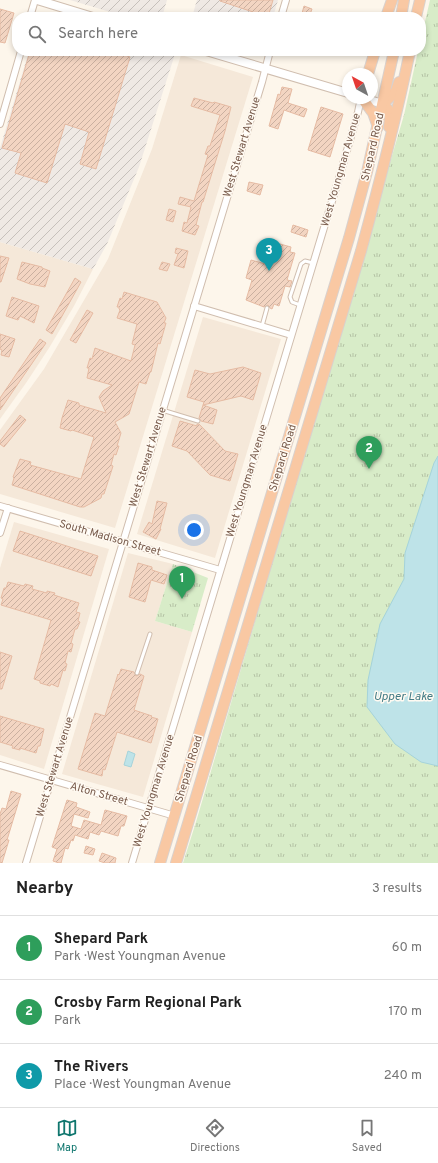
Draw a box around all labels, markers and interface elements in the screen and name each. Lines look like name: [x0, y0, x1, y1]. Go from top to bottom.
search box: [12, 12, 426, 56]
icon: search: [26, 23, 48, 45]
text: Search here: [58, 25, 138, 44]
north arrow: [342, 68, 378, 104]
street label: West Stewart Avenue: [220, 95, 264, 199]
street label: West Youngman Avenue: [318, 111, 364, 228]
street label: Shepard Road: [358, 112, 388, 182]
pin: 3: [256, 238, 282, 271]
street label: West Stewart Avenue: [126, 405, 170, 509]
street label: West Youngman Avenue: [223, 423, 271, 539]
street label: Shepard Road: [266, 423, 300, 493]
pin: 2: [356, 436, 382, 469]
street label: South Madison Street: [58, 517, 162, 559]
your location: [184, 520, 204, 540]
pin: 1: [169, 566, 195, 599]
water label: Upper Lake: [373, 689, 433, 705]
street label: West Stewart Avenue: [33, 715, 77, 819]
street label: West Youngman Avenue: [130, 733, 178, 849]
street label: Shepard Road: [172, 734, 206, 804]
street label: Alton Street: [68, 779, 130, 809]
text: Nearby: [16, 878, 73, 900]
text: 3 results: [372, 881, 422, 897]
text: Shepard Park: [54, 930, 148, 949]
text: 1: [26, 940, 32, 956]
text: 60 m: [392, 940, 422, 956]
text: Park · West Youngman Avenue: [54, 949, 226, 965]
text: Crosby Farm Regional Park: [54, 994, 242, 1013]
text: 2: [25, 1004, 33, 1020]
text: 170 m: [388, 1004, 422, 1020]
text: Park: [54, 1013, 81, 1029]
text: The Rivers: [54, 1058, 129, 1077]
text: 3: [25, 1068, 33, 1084]
text: 240 m: [384, 1068, 422, 1084]
text: Place · West Youngman Avenue: [54, 1077, 231, 1093]
tab: Map: [56, 1117, 78, 1155]
tab: Directions: [190, 1117, 240, 1155]
tab: Saved: [352, 1117, 382, 1155]

